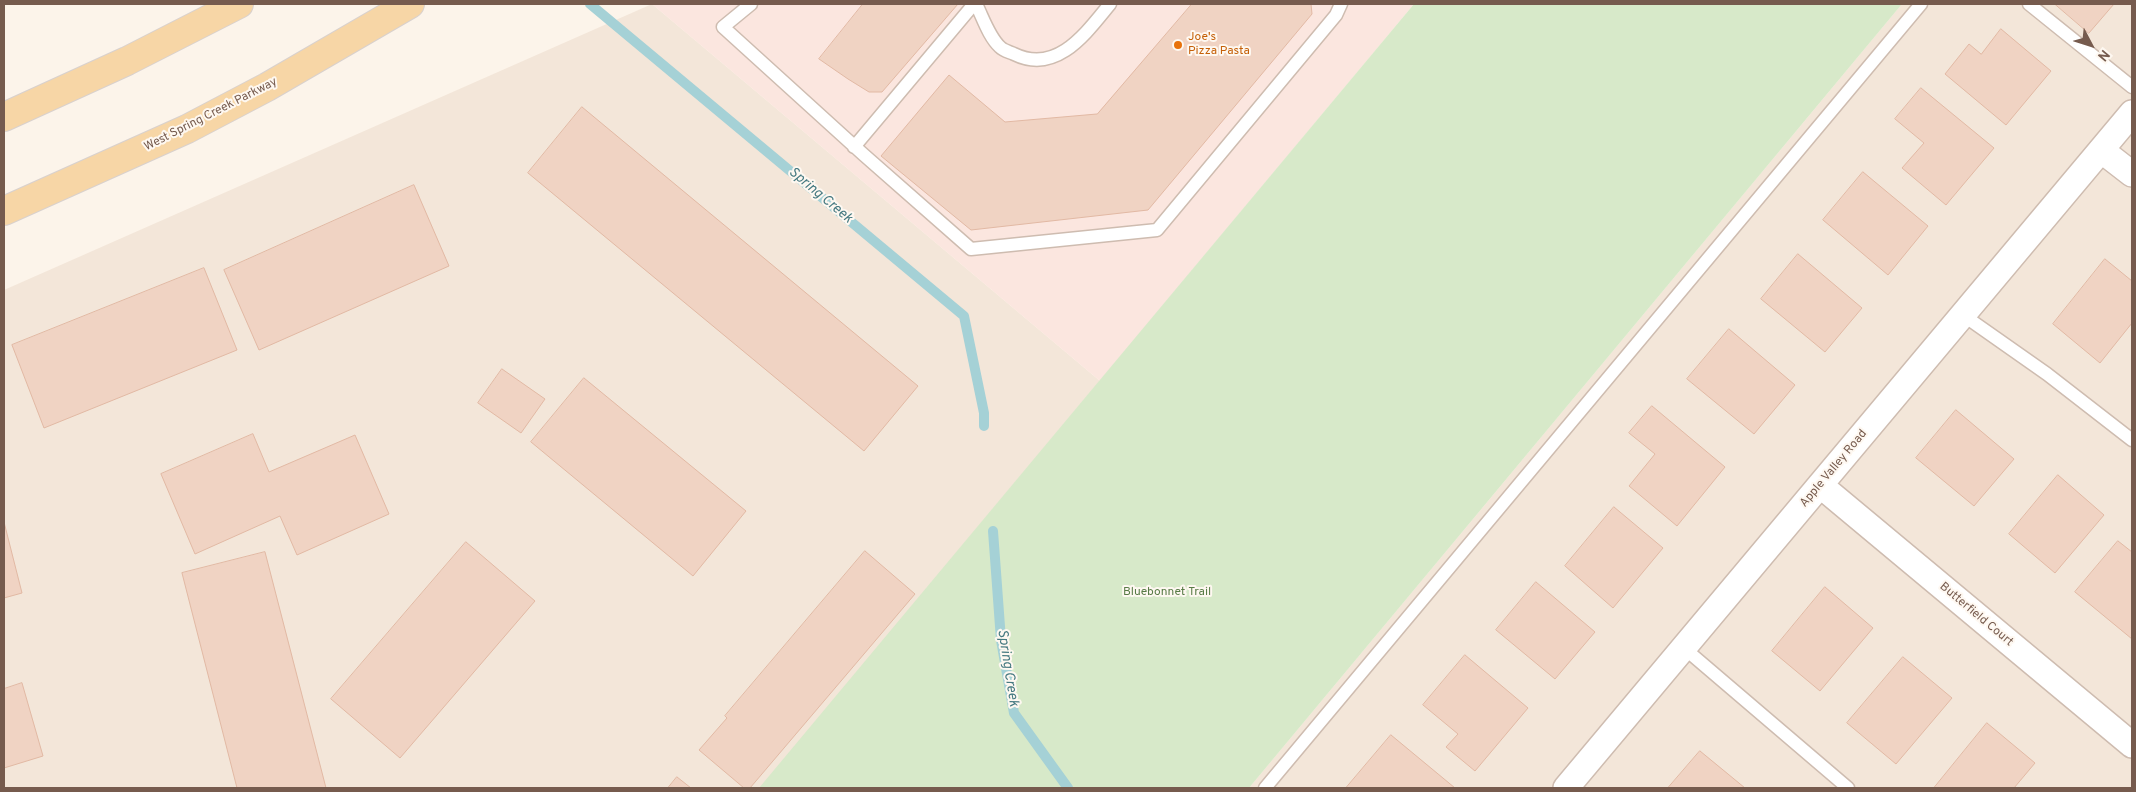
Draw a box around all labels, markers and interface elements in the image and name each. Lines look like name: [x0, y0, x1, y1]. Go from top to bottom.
north arrow: [2066, 20, 2116, 70]
place label: Joe's Pizza Pasta: [1188, 31, 1250, 59]
marker: Joe's Pizza Pasta: [1172, 39, 1184, 51]
text: N: [2093, 46, 2113, 64]
street label: West Spring Creek Parkway: [142, 75, 280, 155]
water label: Spring Creek: [785, 165, 855, 227]
street label: Apple Valley Road: [1797, 427, 1871, 511]
street label: Butterfield Court: [1936, 580, 2016, 650]
park label: Bluebonnet Trail: [1123, 586, 1211, 600]
water label: Spring Creek: [993, 628, 1021, 708]

